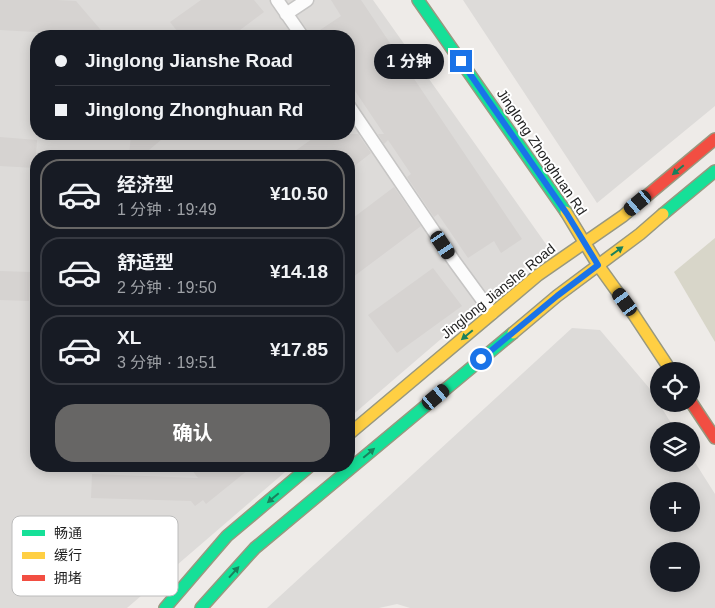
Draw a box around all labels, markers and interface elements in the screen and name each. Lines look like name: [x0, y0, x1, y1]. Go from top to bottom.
callout: 1 分钟: [374, 44, 444, 78]
text: Jinglong Jianshe Road: [85, 50, 293, 71]
route end: [450, 50, 472, 72]
text: 1 分钟: [386, 53, 432, 70]
street label: Jinglong Zhonghuan Rd: [494, 86, 590, 218]
text: Jinglong Zhonghuan Rd: [85, 99, 303, 120]
one-way arrow: [671, 165, 684, 176]
icon: car: [57, 172, 102, 217]
text: 经济型: [117, 174, 174, 195]
text: ¥10.50: [270, 183, 328, 204]
car: [621, 188, 654, 218]
text: 1 分钟 · 19:49: [117, 201, 217, 218]
car: [428, 228, 457, 262]
street label: Jinglong Jianshe Road: [438, 240, 558, 342]
one-way arrow: [610, 246, 624, 256]
icon: car: [57, 250, 102, 295]
text: 舒适型: [117, 252, 174, 273]
text: ¥14.18: [270, 261, 328, 282]
text: 2 分钟 · 19:50: [117, 279, 217, 296]
car: [610, 285, 639, 319]
text: XL: [117, 327, 141, 348]
icon: car: [57, 328, 102, 373]
one-way arrow: [461, 329, 474, 340]
text: ¥17.85: [270, 339, 328, 360]
route start: [470, 348, 492, 370]
text: 3 分钟 · 19:51: [117, 354, 217, 371]
map controls: [650, 362, 700, 592]
button: locate: [650, 362, 700, 412]
car: [419, 382, 452, 412]
button: 确认: [55, 404, 330, 462]
button: layers: [650, 422, 700, 472]
one-way arrow: [363, 448, 375, 459]
button: +: [650, 482, 700, 532]
one-way arrow: [267, 492, 280, 503]
legend: [12, 516, 178, 596]
text: 畅通: [54, 525, 82, 541]
button: −: [650, 542, 700, 592]
text: 缓行: [54, 547, 82, 563]
one-way arrow: [228, 566, 240, 578]
text: 拥堵: [54, 570, 82, 586]

